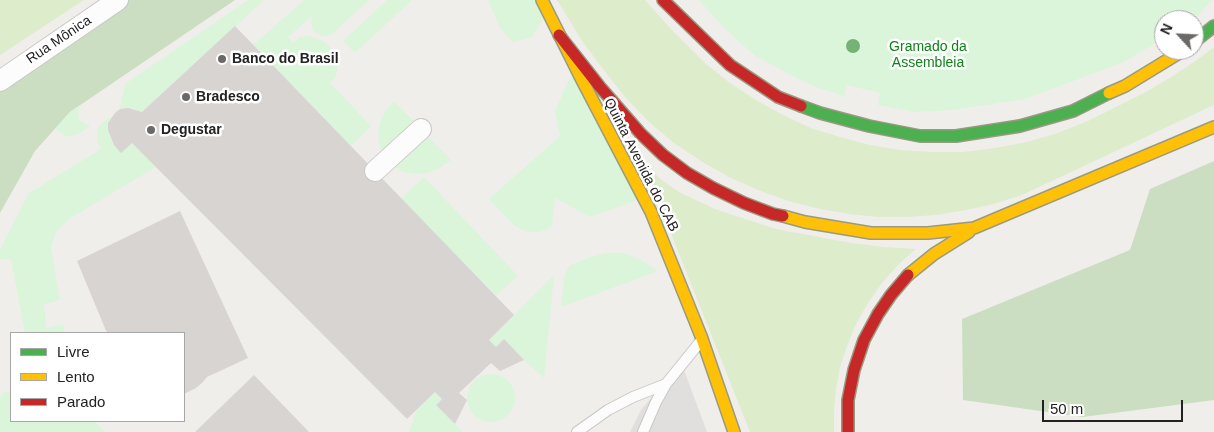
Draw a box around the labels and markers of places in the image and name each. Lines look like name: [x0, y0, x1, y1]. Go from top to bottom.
place label: Banco do Brasil: [232, 51, 339, 67]
marker: Banco do Brasil: [216, 53, 228, 65]
place label: Bradesco: [196, 89, 260, 105]
marker: Bradesco: [180, 91, 192, 103]
place label: Degustar: [161, 122, 222, 138]
marker: Degustar: [145, 124, 157, 136]

